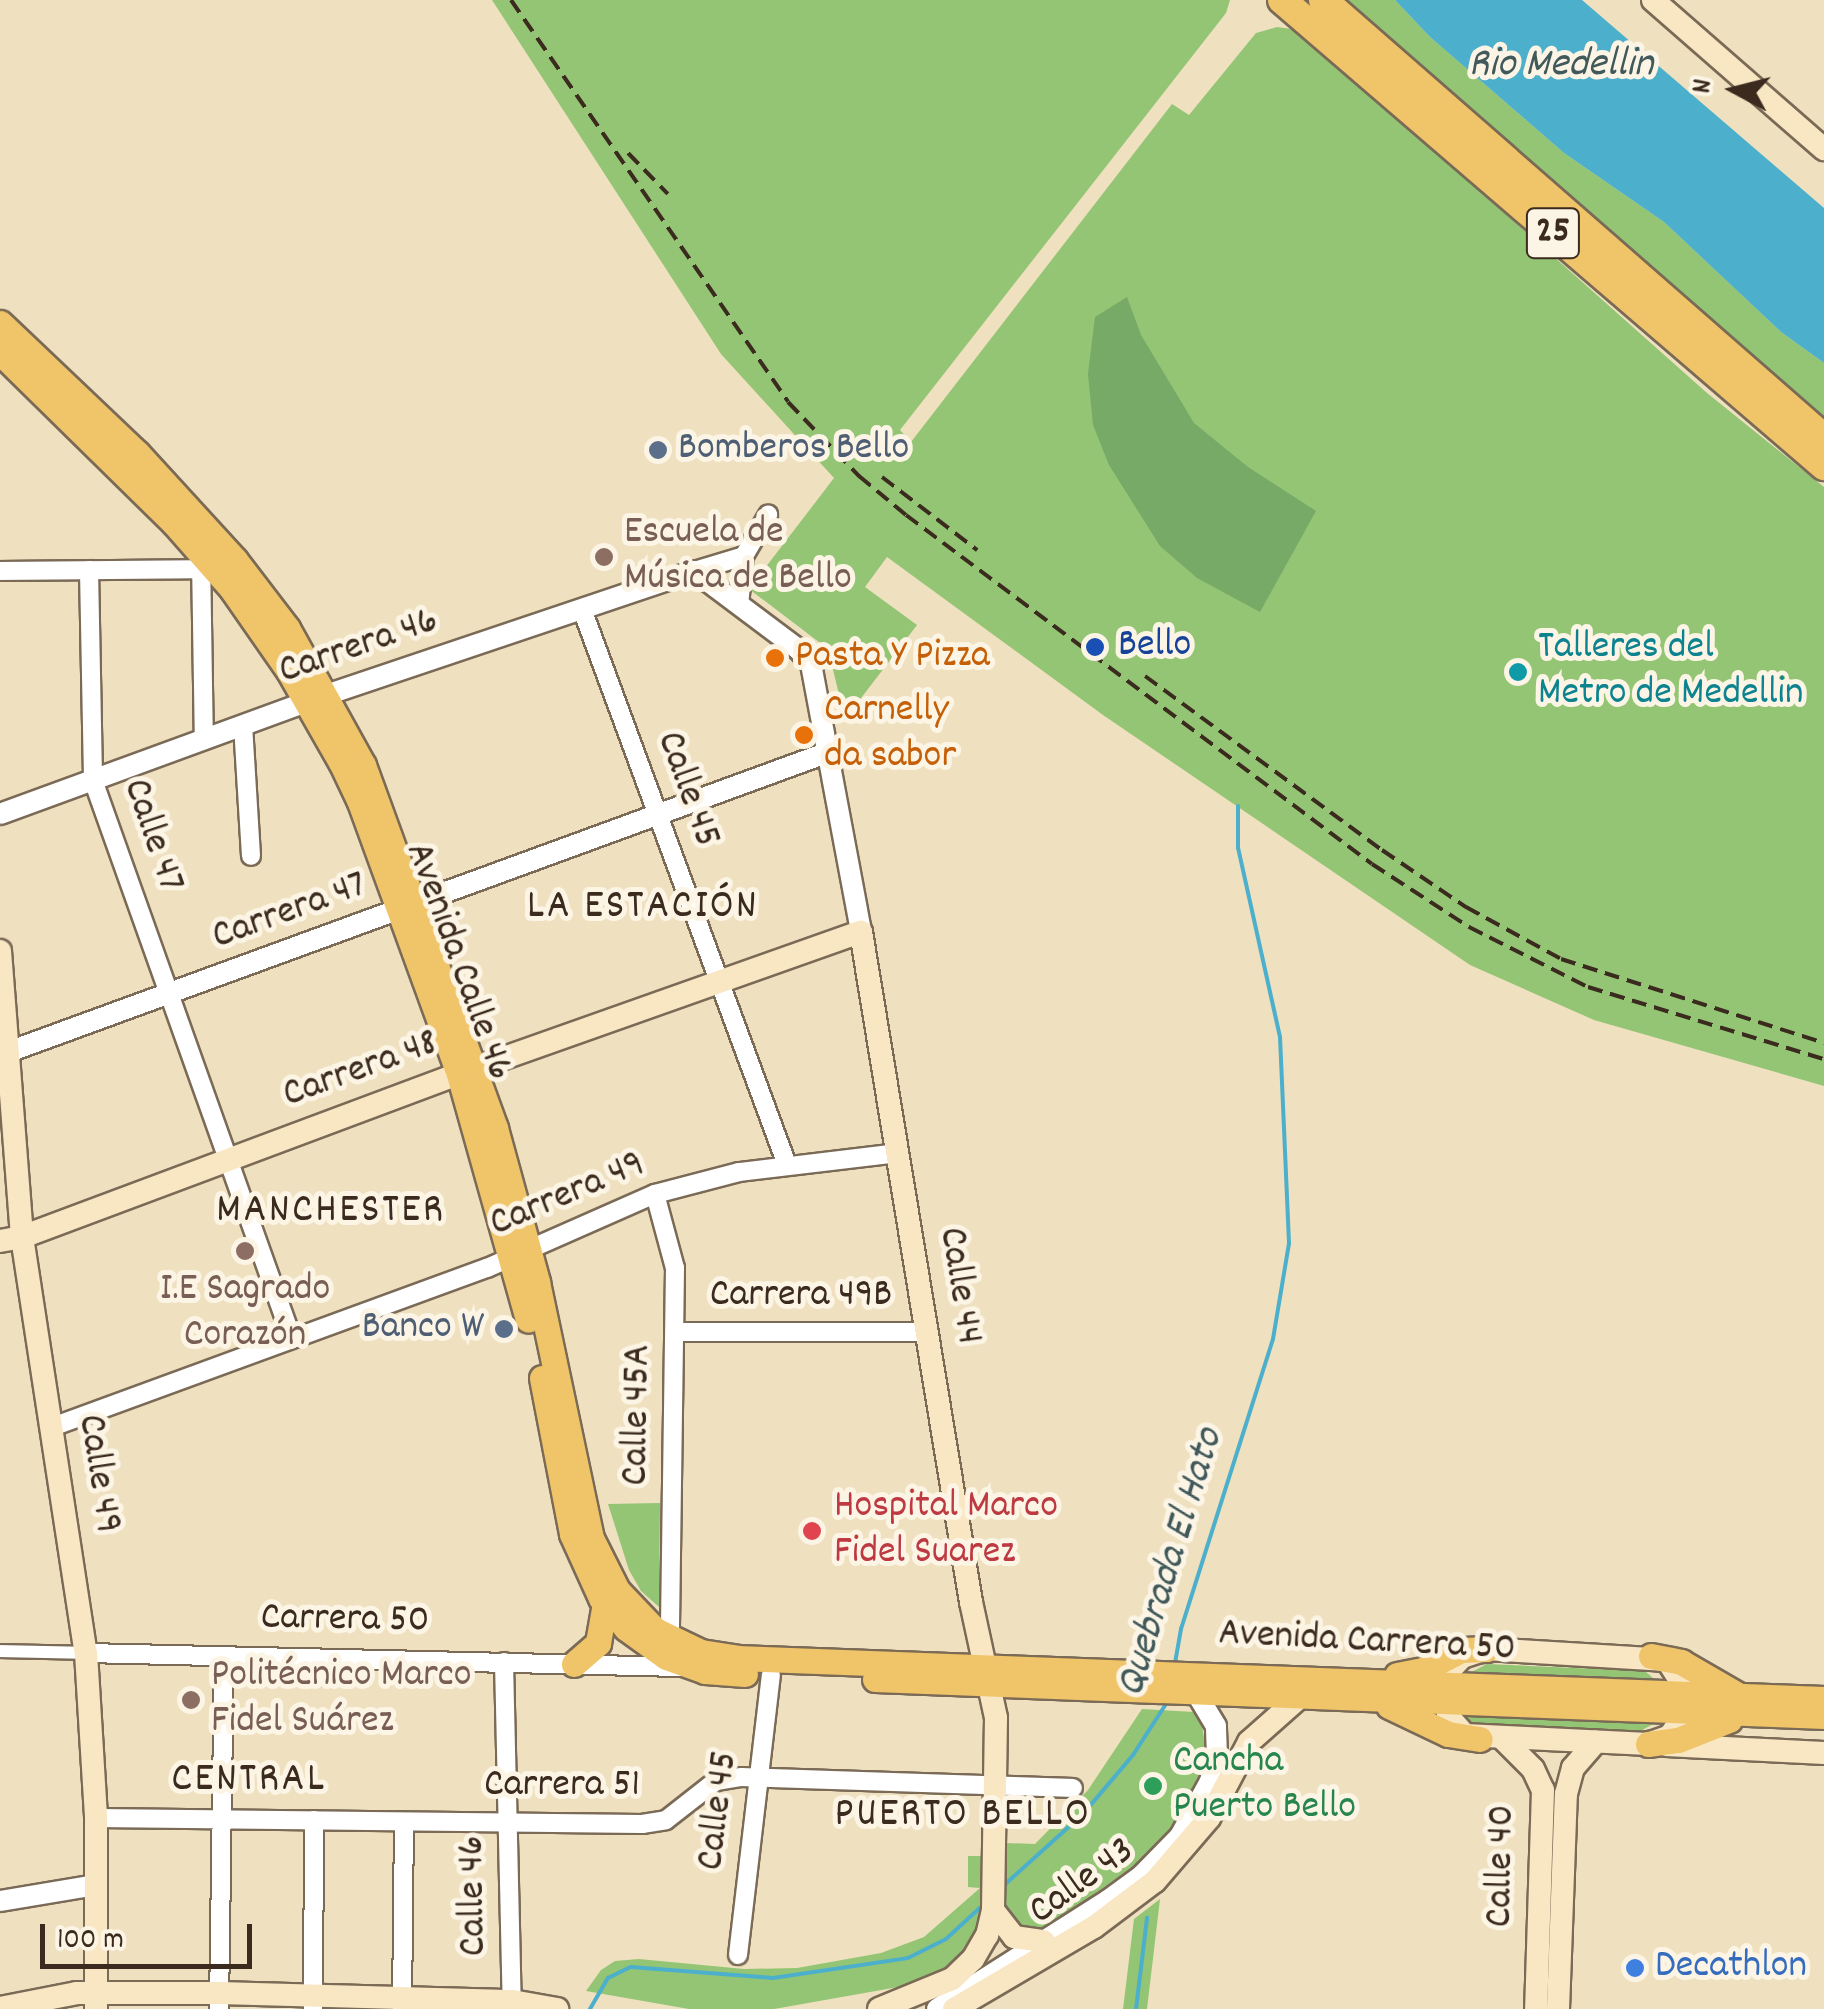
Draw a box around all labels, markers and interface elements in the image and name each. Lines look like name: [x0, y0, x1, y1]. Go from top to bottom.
north arrow: [1684, 40, 1784, 140]
water label: Rio Medellin: [1469, 41, 1653, 91]
text: N: [1684, 77, 1725, 96]
road number: 25: [1526, 200, 1580, 266]
place label: Bomberos Bello: [678, 426, 909, 474]
marker: Bomberos Bello: [647, 439, 669, 461]
place label: Escuela de Música de Bello: [624, 510, 852, 604]
marker: Escuela de Música de Bello: [593, 546, 615, 568]
street label: Carrera 46: [273, 598, 445, 698]
place label: Bello: [1118, 623, 1191, 671]
place label: Talleres del Metro de Medellin: [1538, 625, 1803, 719]
place label: Pasta Y Pizza: [795, 634, 990, 682]
marker: Bello: [1082, 634, 1108, 660]
marker: Pasta Y Pizza: [764, 647, 786, 669]
marker: Talleres del Metro de Medellin: [1507, 661, 1529, 683]
place label: Carnelly da sabor: [824, 688, 956, 782]
marker: Carnelly da sabor: [793, 724, 815, 746]
street label: Calle 45: [643, 726, 729, 854]
street label: Calle 47: [109, 773, 193, 899]
street label: Avenida Calle 46: [392, 837, 522, 1087]
street label: Carrera 47: [206, 863, 374, 963]
district label: LA ESTACIÓN: [527, 883, 759, 933]
street label: Carrera 48: [277, 1021, 445, 1121]
street label: Carrera 49: [483, 1142, 653, 1250]
district label: MANCHESTER: [216, 1187, 446, 1237]
street label: Calle 44: [925, 1224, 991, 1348]
marker: I.E Sagrado Corazón: [234, 1240, 256, 1262]
place label: I.E Sagrado Corazón: [160, 1267, 330, 1361]
street label: Carrera 49B: [710, 1273, 892, 1321]
place label: Banco W: [362, 1305, 484, 1353]
marker: Banco W: [493, 1318, 515, 1340]
street label: Calle 45A: [614, 1344, 664, 1486]
street label: Calle 49: [64, 1411, 130, 1537]
water label: Quebrada El Hato: [1107, 1423, 1237, 1703]
place label: Hospital Marco Fidel Suarez: [834, 1484, 1058, 1578]
marker: Hospital Marco Fidel Suarez: [799, 1518, 825, 1544]
street label: Carrera 50: [260, 1596, 430, 1646]
street label: Avenida Carrera 50: [1217, 1611, 1517, 1675]
place label: Politécnico Marco Fidel Suárez: [211, 1653, 472, 1747]
marker: Politécnico Marco Fidel Suárez: [180, 1689, 202, 1711]
place label: Cancha Puerto Bello: [1173, 1739, 1356, 1833]
street label: Calle 45: [689, 1749, 751, 1873]
district label: CENTRAL: [171, 1756, 327, 1806]
street label: Carrera 51: [484, 1763, 640, 1811]
marker: Cancha Puerto Bello: [1142, 1775, 1164, 1797]
district label: PUERTO BELLO: [835, 1791, 1091, 1841]
street label: Calle 40: [1478, 1804, 1528, 1928]
street label: Calle 43: [1021, 1829, 1145, 1937]
street label: Calle 46: [450, 1835, 500, 1957]
scale bar: [45, 1904, 258, 1966]
text: 100 m: [57, 1920, 124, 1963]
place label: Decathlon: [1655, 1944, 1807, 1992]
marker: Decathlon: [1624, 1957, 1646, 1979]

